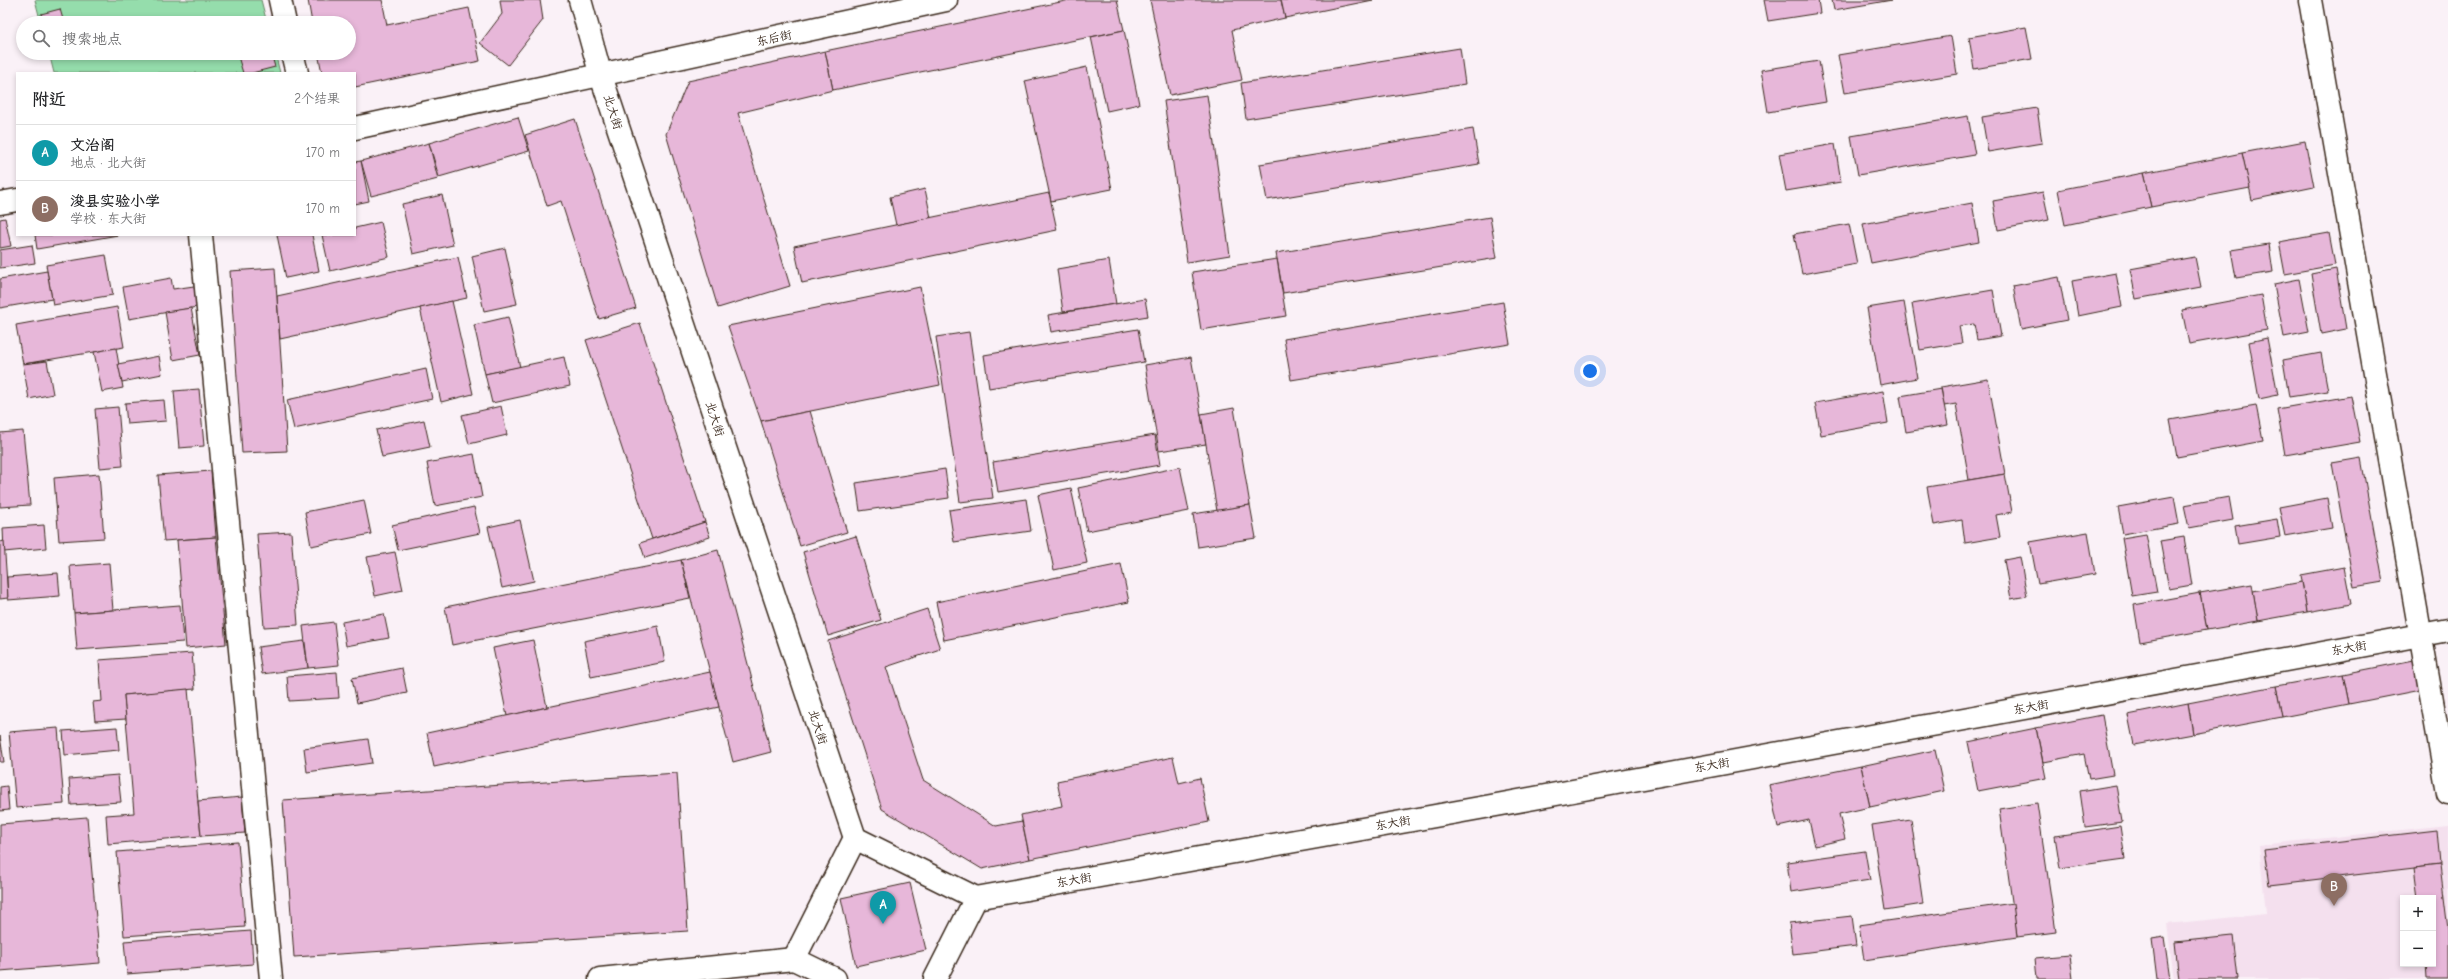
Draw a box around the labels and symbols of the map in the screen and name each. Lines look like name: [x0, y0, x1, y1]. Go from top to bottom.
street label: 东后街: [755, 27, 793, 49]
street label: 北大街: [601, 93, 625, 131]
your location: [1580, 361, 1600, 381]
street label: 北大街: [703, 400, 727, 438]
street label: 东大街: [2330, 638, 2368, 658]
street label: 东大街: [2012, 697, 2050, 717]
street label: 北大街: [806, 708, 830, 746]
street label: 东大街: [1693, 755, 1731, 775]
street label: 东大街: [1374, 813, 1412, 833]
street label: 东大街: [1055, 870, 1093, 890]
pin: B: [2321, 873, 2347, 906]
pin: A: [870, 891, 896, 924]

